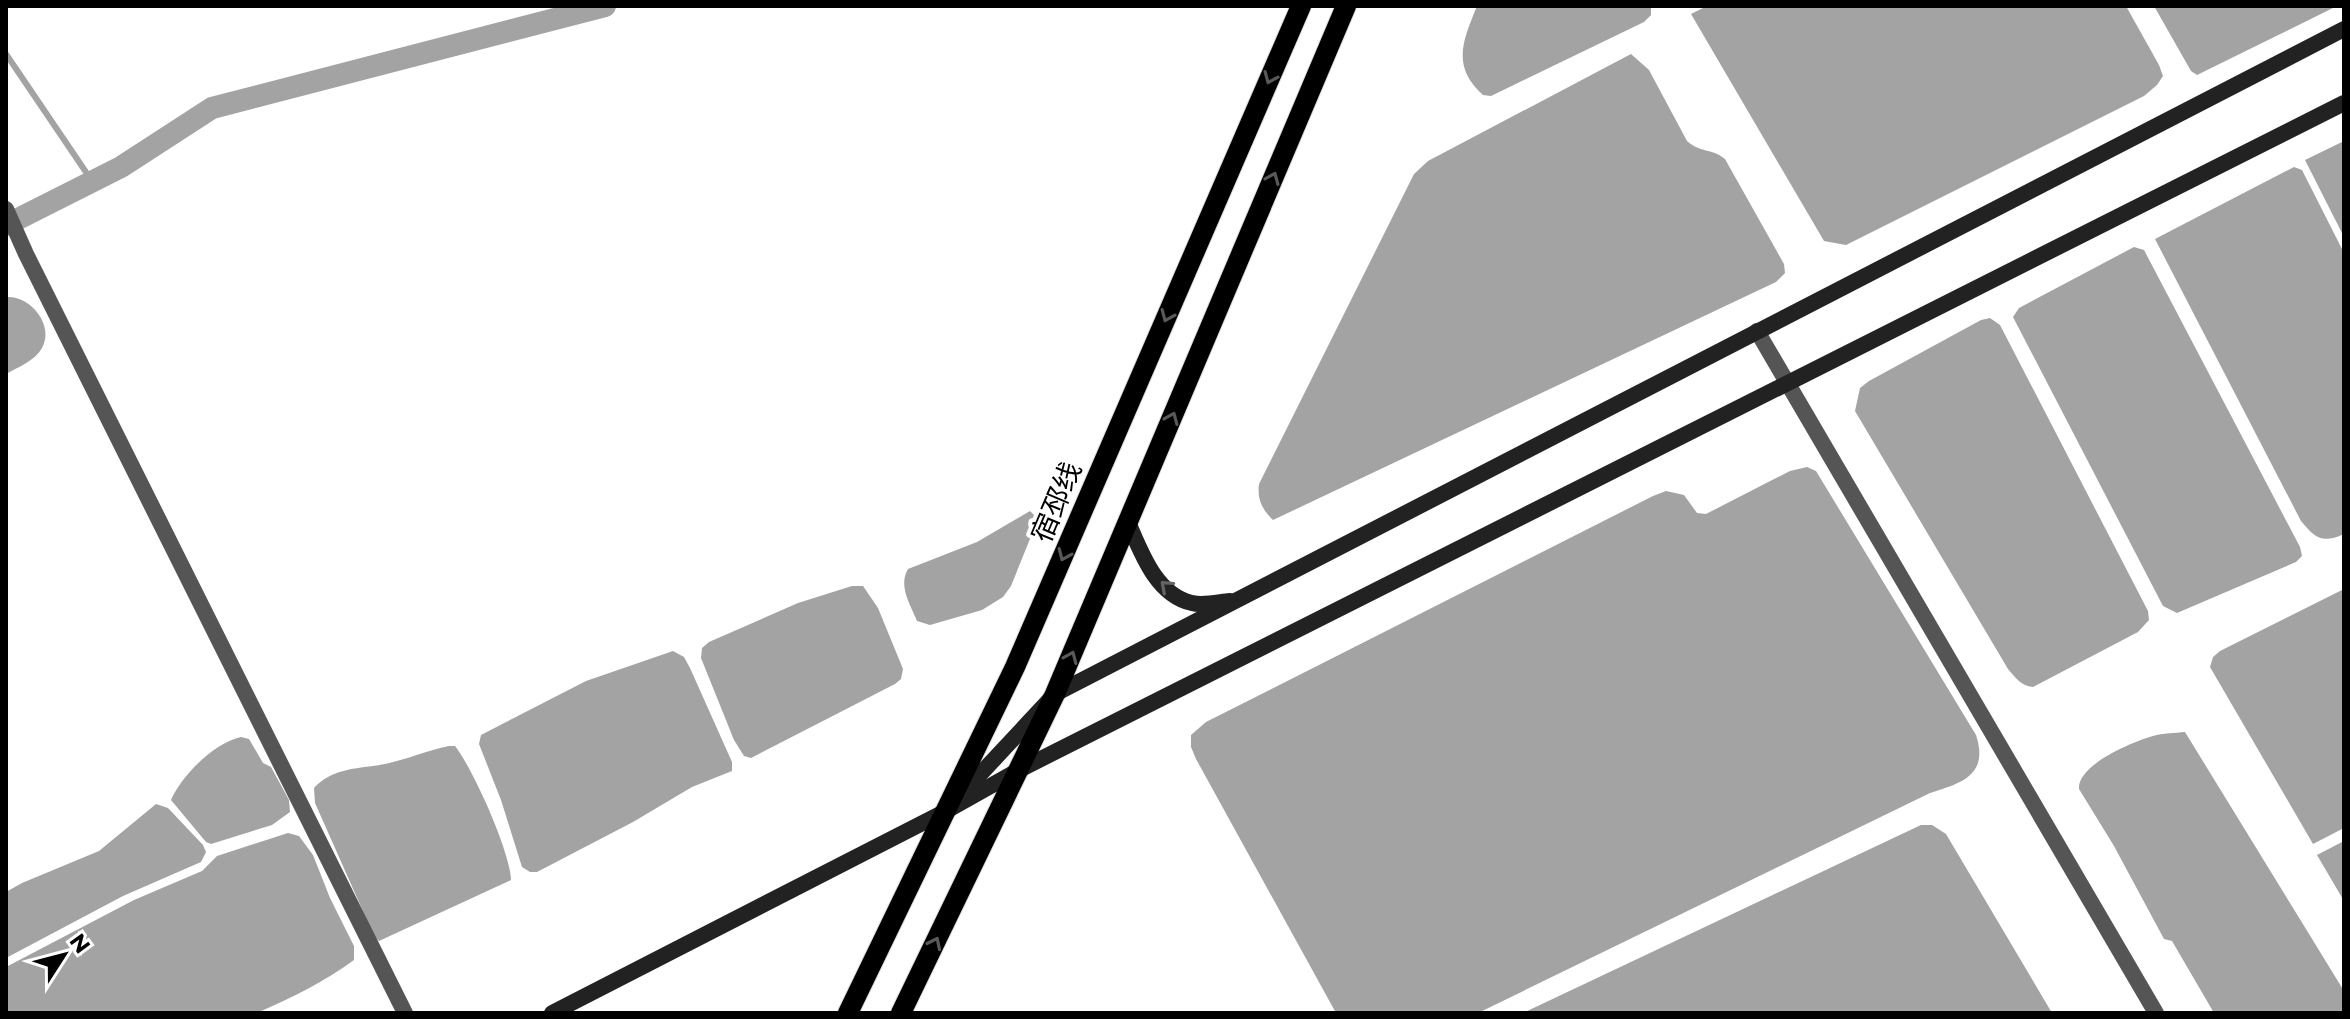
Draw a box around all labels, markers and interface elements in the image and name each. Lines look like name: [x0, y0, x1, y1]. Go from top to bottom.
one-way arrow: [1263, 69, 1279, 84]
one-way arrow: [1264, 172, 1280, 187]
one-way arrow: [1160, 308, 1176, 322]
one-way arrow: [1162, 412, 1179, 426]
street label: 宿邳线: [1024, 457, 1088, 547]
one-way arrow: [1057, 547, 1073, 561]
one-way arrow: [1161, 581, 1175, 595]
one-way arrow: [1061, 651, 1077, 665]
north arrow: [24, 915, 104, 995]
text: N: [64, 928, 96, 959]
one-way arrow: [925, 936, 941, 951]

